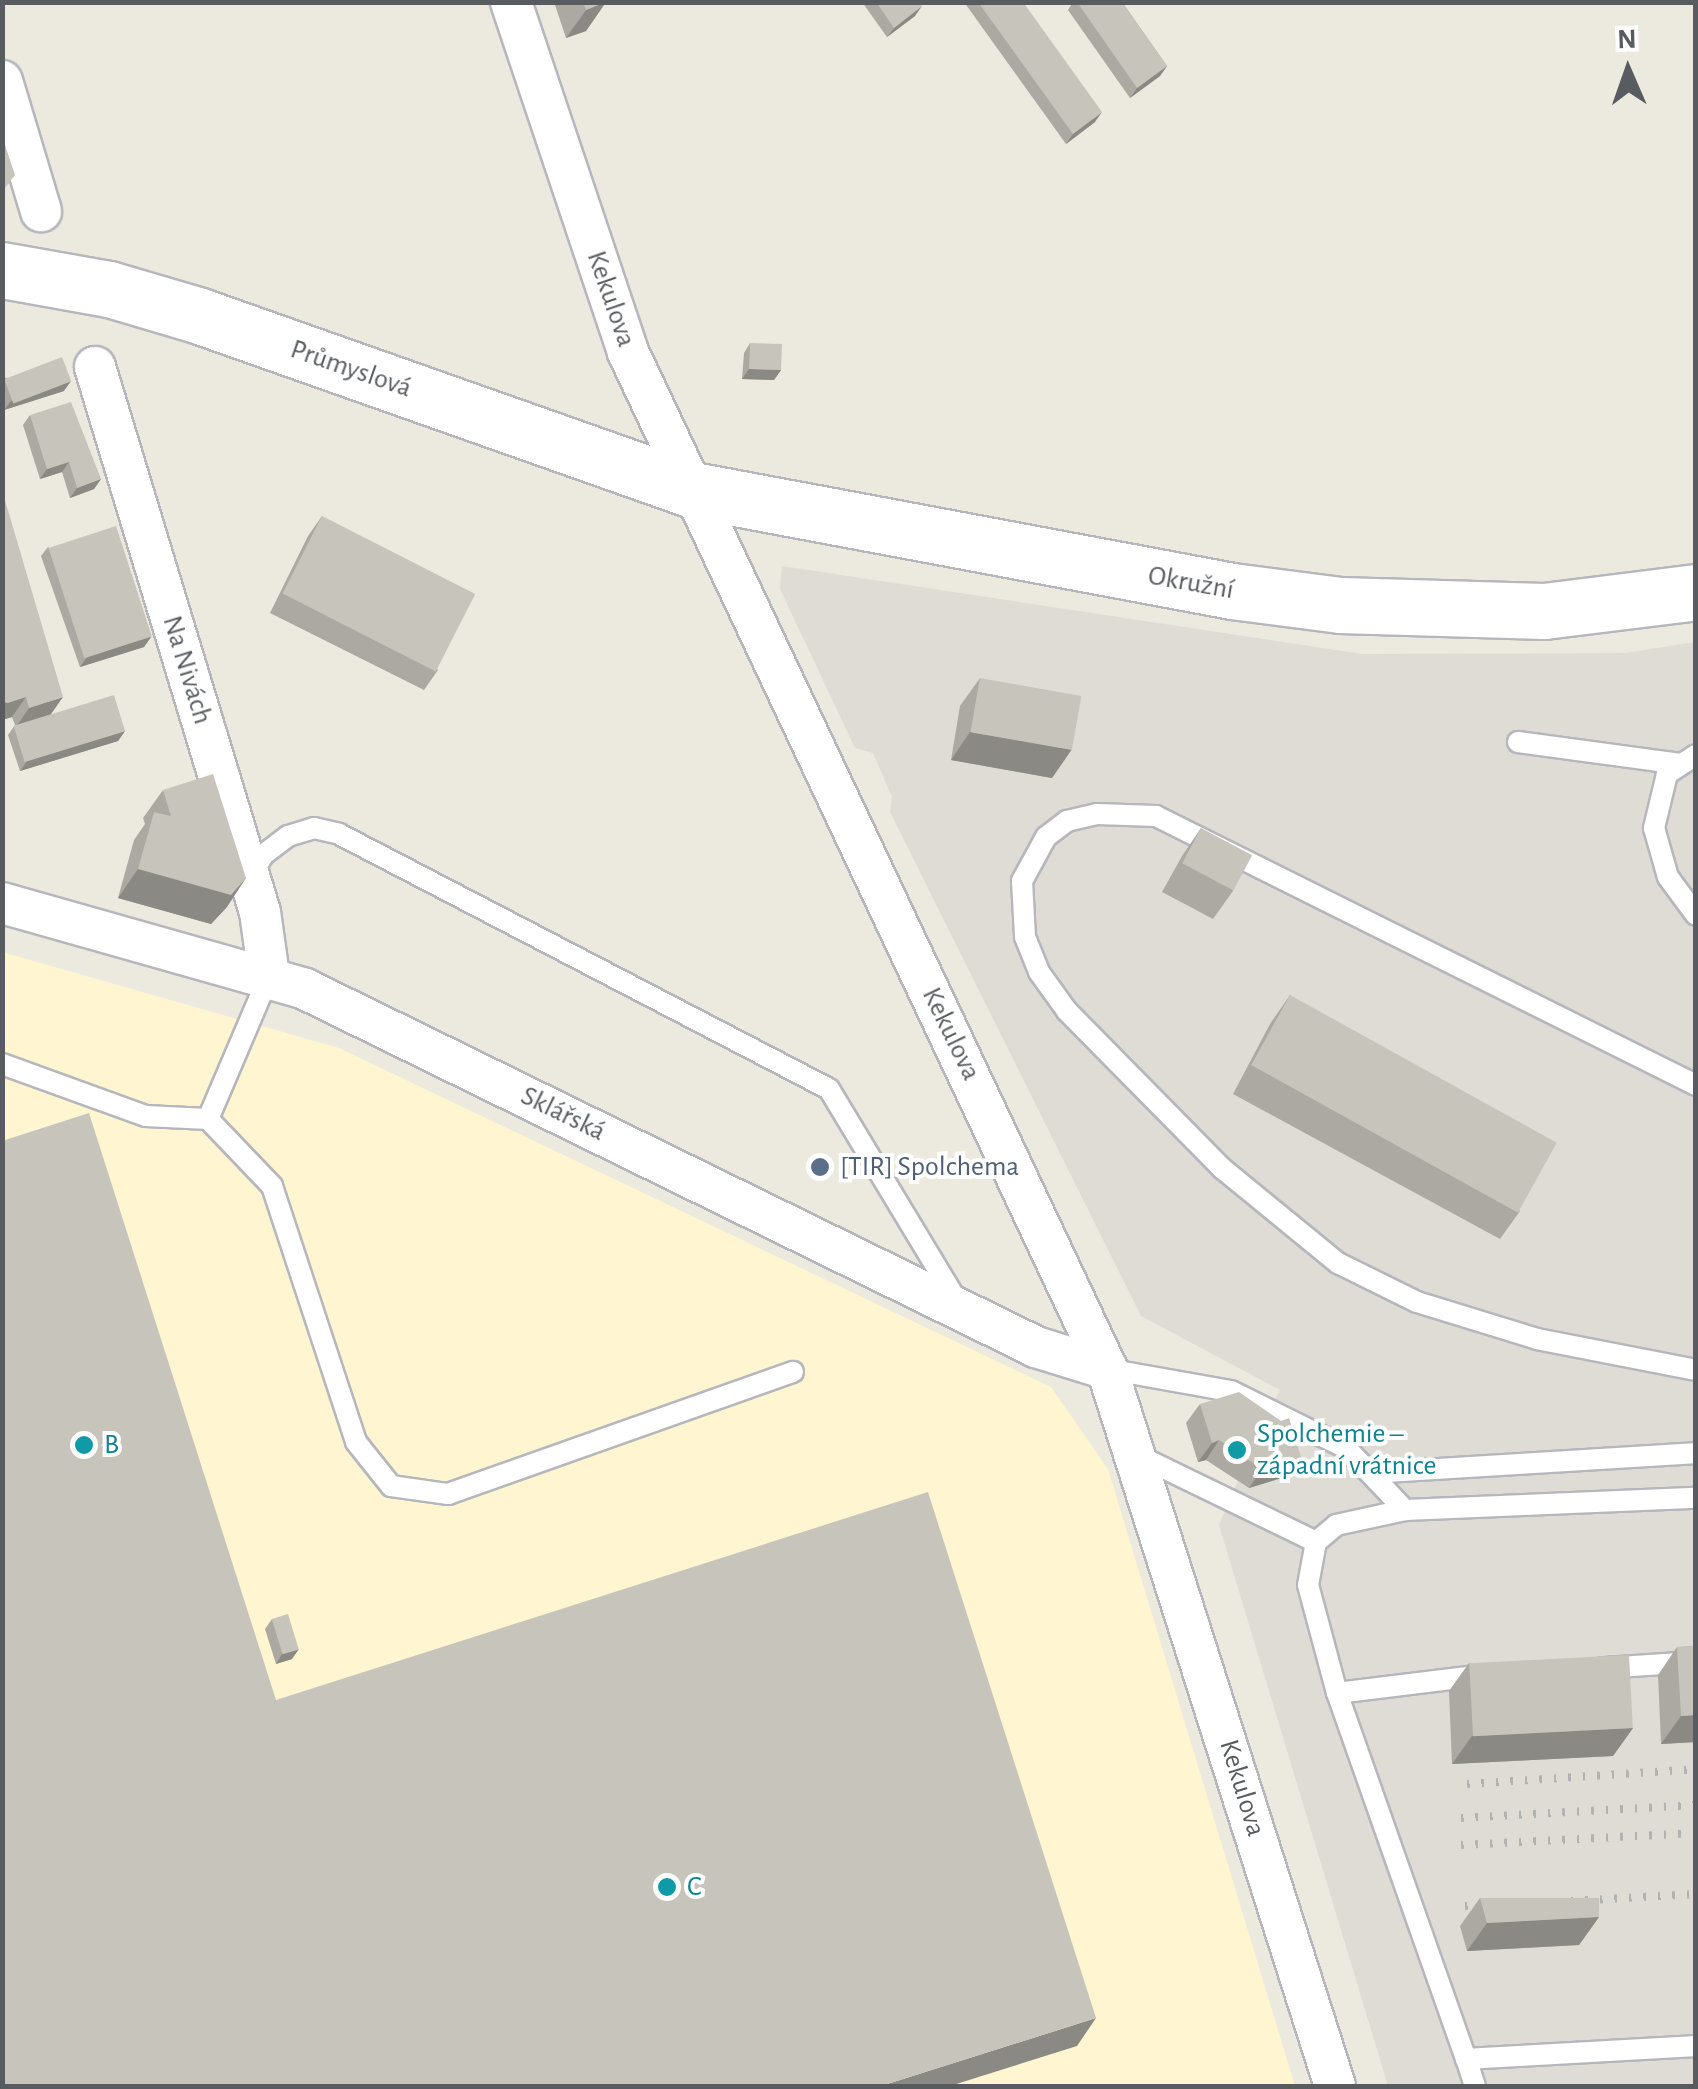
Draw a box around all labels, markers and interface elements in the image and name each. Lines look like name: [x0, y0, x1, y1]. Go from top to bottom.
north arrow: [1578, 20, 1678, 120]
text: N: [1617, 26, 1637, 54]
street label: Kekulova: [579, 247, 643, 351]
street label: Průmyslová: [286, 333, 416, 405]
street label: Okružní: [1145, 559, 1237, 607]
street label: Na Nivách: [155, 612, 219, 728]
street label: Kekulova: [914, 982, 988, 1086]
street label: Sklářská: [515, 1079, 611, 1149]
place label: [TIR] Spolchema: [840, 1150, 1019, 1184]
marker: [TIR] Spolchema: [809, 1156, 831, 1178]
place label: Spolchemie – západní vrátnice: [1257, 1417, 1436, 1483]
place label: B: [104, 1428, 119, 1462]
marker: B: [73, 1434, 95, 1456]
marker: Spolchemie – západní vrátnice: [1226, 1439, 1248, 1461]
street label: Kekulova: [1211, 1736, 1273, 1840]
place label: C: [687, 1870, 702, 1904]
marker: C: [656, 1876, 678, 1898]

